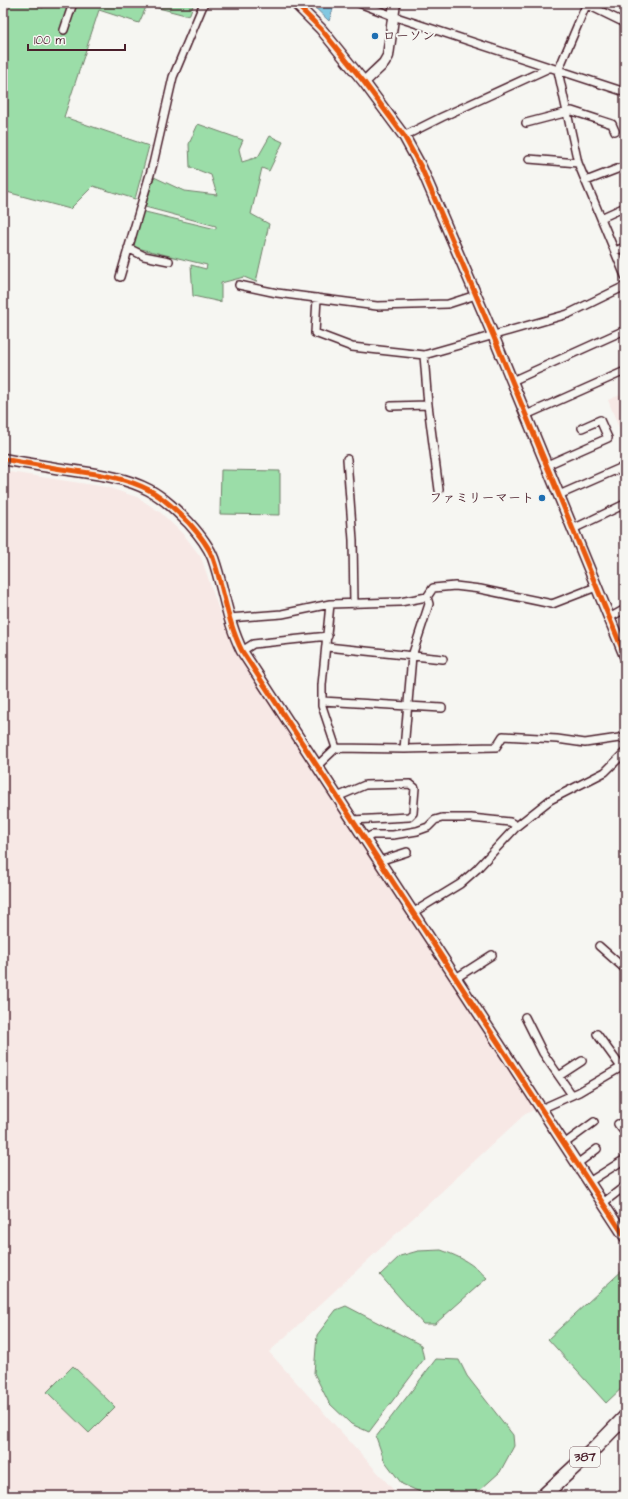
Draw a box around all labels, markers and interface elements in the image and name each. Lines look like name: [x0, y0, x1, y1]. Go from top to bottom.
scale bar: [28, 26, 125, 52]
place label: ローソン: [383, 27, 435, 45]
marker: ローソン: [370, 31, 380, 41]
text: 100 m: [34, 32, 65, 49]
place label: ファミリーマート: [429, 489, 534, 507]
marker: ファミリーマート: [537, 493, 547, 503]
road number: 387: [570, 1447, 600, 1467]

